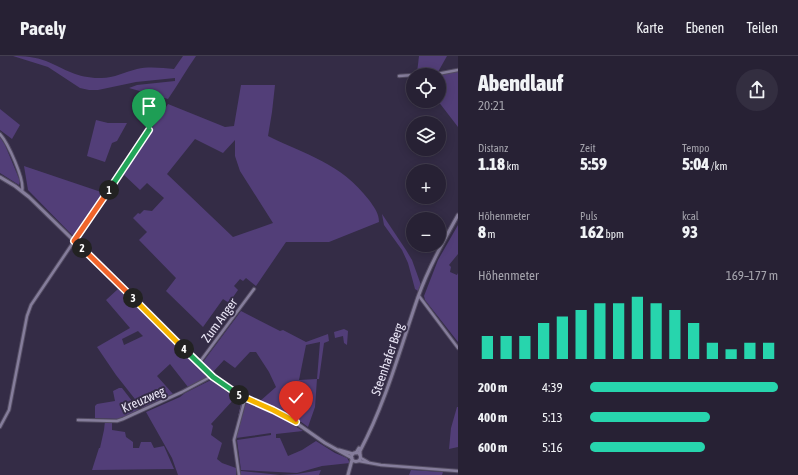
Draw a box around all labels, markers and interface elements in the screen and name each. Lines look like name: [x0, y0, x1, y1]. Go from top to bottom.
text: Pacely: [20, 17, 66, 39]
text: Karte: [636, 20, 663, 36]
text: Ebenen: [685, 20, 724, 36]
text: Teilen: [746, 20, 778, 36]
map controls: [406, 68, 446, 252]
button: locate: [406, 68, 446, 108]
button: share: [736, 69, 778, 111]
text: Abendlauf: [478, 70, 563, 96]
pin: [132, 89, 166, 130]
icon: arrive: [138, 95, 160, 117]
text: 20:21: [478, 98, 505, 113]
button: layers: [406, 116, 446, 156]
text: Distanz: [478, 142, 508, 154]
text: Zeit: [580, 142, 596, 154]
text: Tempo: [682, 142, 709, 154]
text: 1.18: [478, 154, 505, 174]
text: 5:59: [580, 154, 607, 174]
text: 5:04: [682, 154, 709, 174]
text: km: [505, 160, 519, 172]
text: /km: [709, 160, 727, 172]
button: +: [406, 164, 446, 204]
pin: 1: [99, 180, 119, 200]
text: 1: [106, 184, 112, 196]
text: Höhenmeter: [478, 210, 529, 222]
text: Puls: [580, 210, 598, 222]
text: kcal: [682, 210, 699, 222]
button: −: [406, 212, 446, 252]
text: 8: [478, 222, 486, 242]
text: 162: [580, 222, 604, 242]
text: 93: [682, 222, 698, 242]
text: m: [486, 228, 495, 240]
text: bpm: [604, 228, 624, 240]
pin: 2: [72, 238, 92, 258]
text: 2: [79, 242, 85, 254]
text: Höhenmeter: [478, 268, 539, 283]
text: 169–177 m: [726, 268, 778, 283]
pin: 3: [123, 288, 143, 308]
text: 3: [130, 292, 136, 304]
street label: Zum Anger: [198, 295, 241, 345]
street label: Steenhafer Berg: [368, 321, 407, 397]
pin: 4: [174, 339, 194, 359]
text: 4: [181, 343, 187, 355]
text: 200 m: [478, 380, 507, 395]
text: 4:39: [542, 380, 563, 395]
pin: [279, 381, 313, 422]
street label: Kreuzweg: [119, 383, 168, 416]
pin: 5: [229, 385, 249, 405]
icon: check: [285, 387, 307, 409]
text: 5: [236, 389, 242, 401]
text: 400 m: [478, 410, 507, 425]
text: 5:13: [542, 410, 563, 425]
text: 600 m: [478, 440, 507, 455]
text: 5:16: [542, 440, 563, 455]

